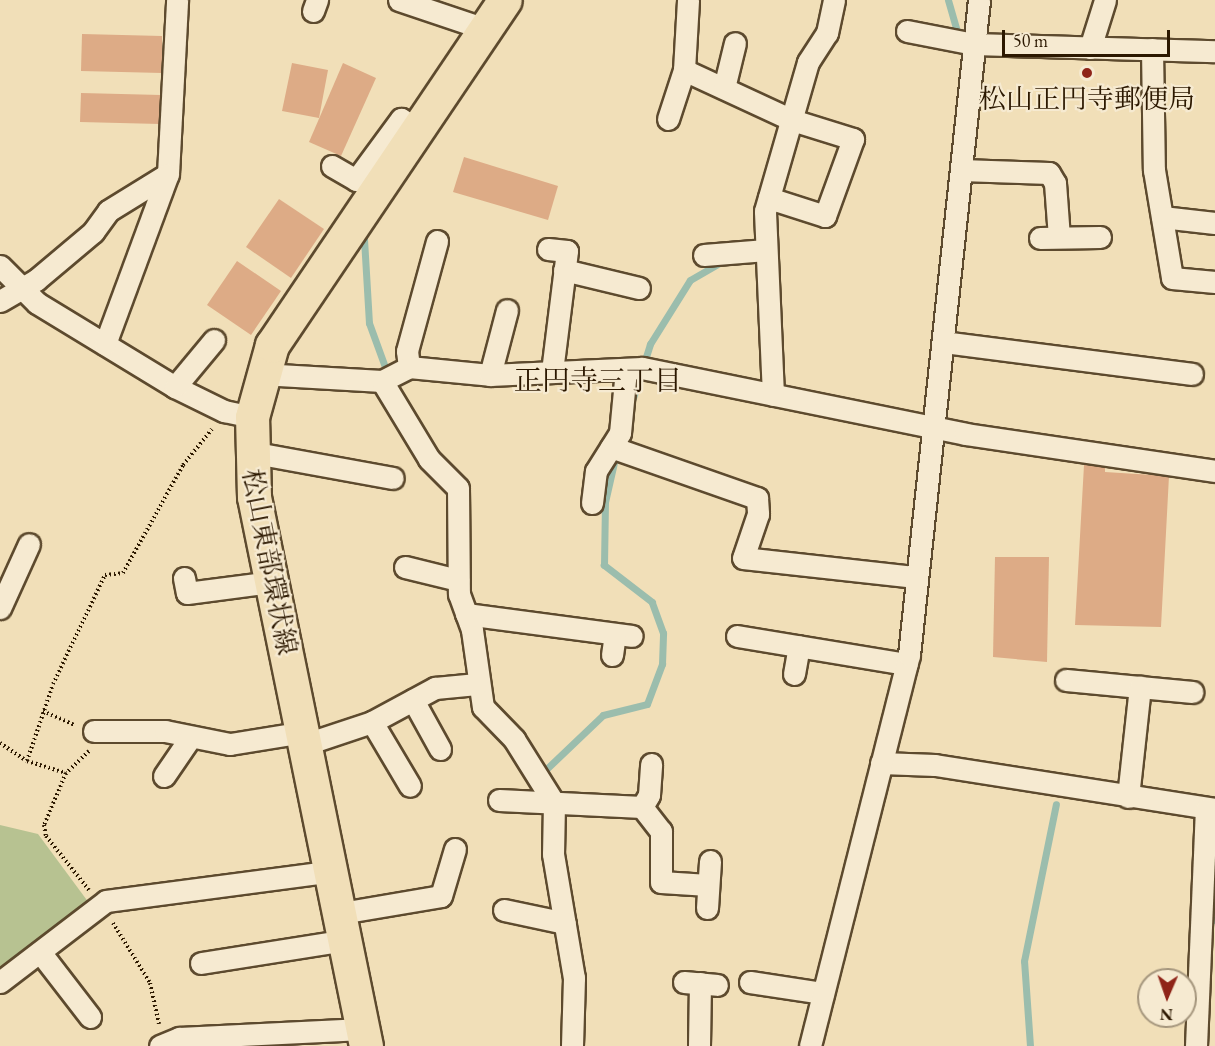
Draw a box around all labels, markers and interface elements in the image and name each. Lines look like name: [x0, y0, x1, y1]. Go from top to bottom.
scale bar: [1005, 18, 1173, 56]
text: 50 m: [1013, 29, 1048, 52]
marker: 松山正円寺郵便局: [1080, 66, 1094, 80]
place label: 松山正円寺郵便局: [979, 83, 1195, 115]
district label: 正円寺三丁目: [514, 363, 682, 397]
street label: 松山東部環状線: [236, 466, 304, 658]
north arrow: [1137, 968, 1197, 1028]
text: N: [1160, 1004, 1173, 1025]

